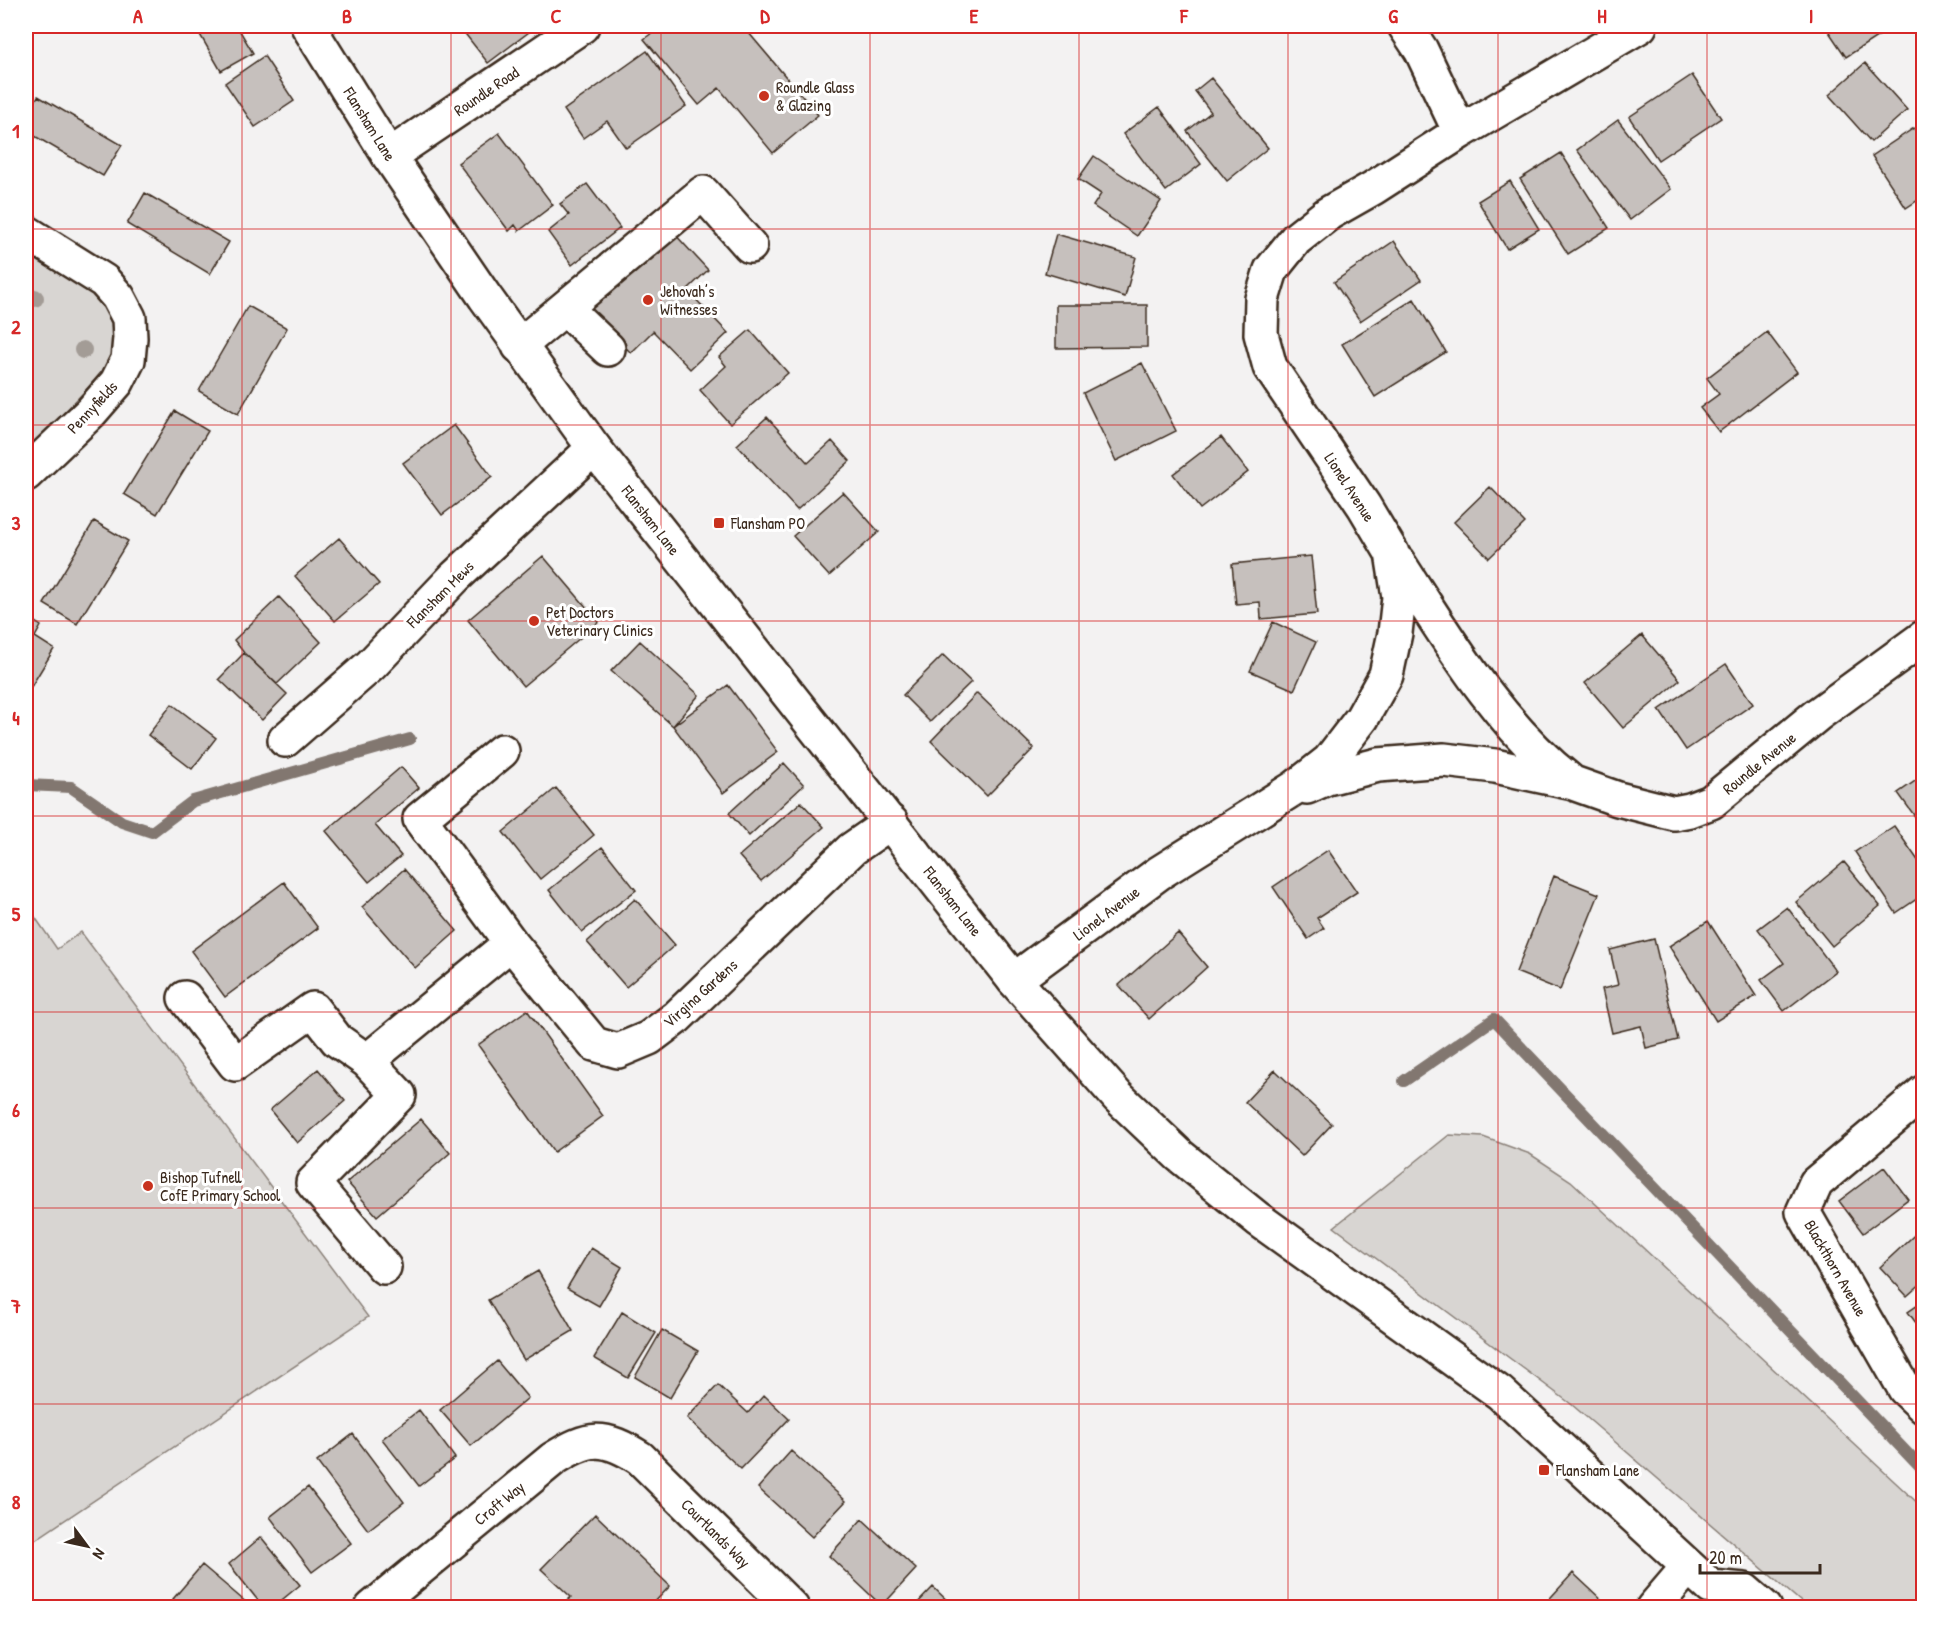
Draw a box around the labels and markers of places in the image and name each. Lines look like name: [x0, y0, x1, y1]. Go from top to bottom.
place label: Roundle Glass & Glazing: [776, 76, 854, 116]
marker: Roundle Glass & Glazing: [757, 89, 771, 103]
place label: Jehovah’s Witnesses: [660, 280, 717, 320]
marker: Jehovah’s Witnesses: [641, 293, 655, 307]
place label: Flansham PO: [730, 512, 805, 534]
marker: Flansham PO: [712, 516, 726, 530]
place label: Pet Doctors Veterinary Clinics: [546, 601, 653, 641]
marker: Pet Doctors Veterinary Clinics: [527, 614, 541, 628]
place label: Bishop Tufnell CofE Primary School: [160, 1166, 281, 1206]
marker: Bishop Tufnell CofE Primary School: [141, 1179, 155, 1193]
place label: Flansham Lane: [1555, 1459, 1640, 1481]
marker: Flansham Lane: [1537, 1463, 1551, 1477]

